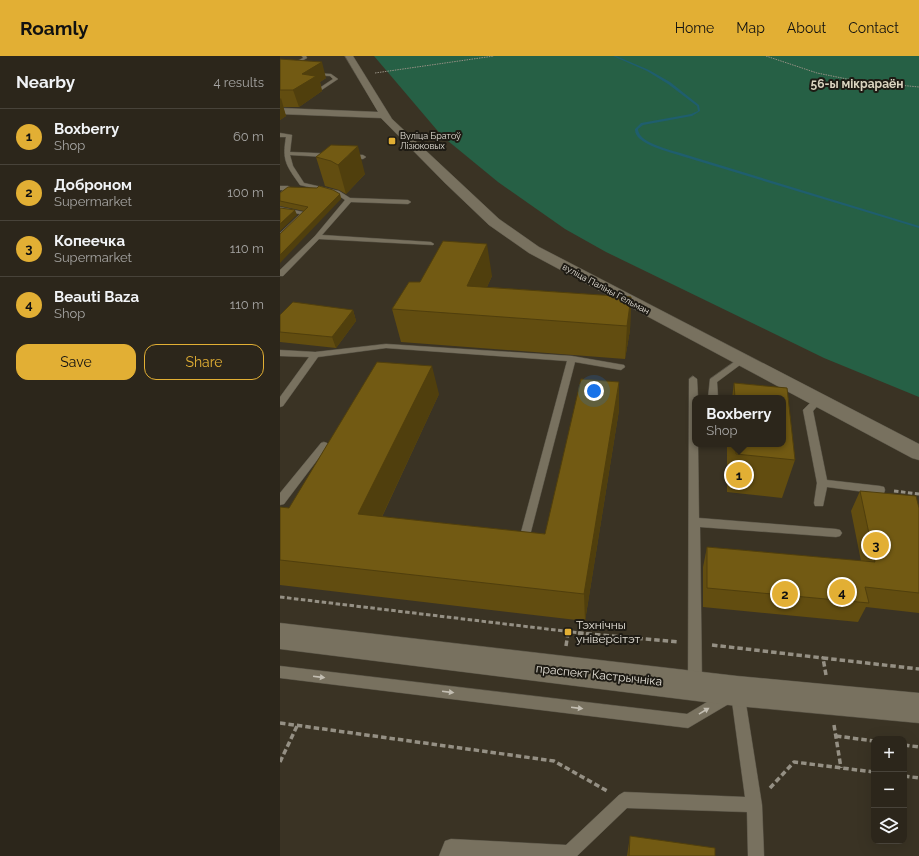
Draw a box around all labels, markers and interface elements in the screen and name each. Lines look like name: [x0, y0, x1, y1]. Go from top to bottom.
text: Roamly: [20, 17, 88, 39]
text: Home: [675, 20, 714, 36]
text: Map: [736, 20, 765, 36]
text: About: [787, 20, 826, 36]
text: Contact: [848, 20, 899, 36]
text: Nearby: [16, 72, 75, 92]
text: 4 results: [213, 75, 264, 90]
district label: 56-ы мікрараён: [810, 77, 904, 91]
text: Boxberry: [54, 120, 119, 138]
text: 1: [26, 129, 32, 144]
text: 60 m: [233, 129, 264, 144]
place label: Вуліца Братоў Лізюковых: [400, 131, 461, 151]
marker: Вуліца Братоў Лізюковых: [387, 136, 397, 146]
text: Shop: [54, 138, 85, 153]
text: Доброном: [54, 176, 132, 194]
text: 2: [25, 185, 33, 200]
text: 100 m: [227, 185, 264, 200]
text: Supermarket: [54, 194, 132, 209]
text: Копеечка: [54, 232, 125, 250]
text: 3: [25, 241, 33, 256]
text: 110 m: [230, 241, 264, 256]
text: Supermarket: [54, 250, 132, 265]
street label: вуліца Паліны Гельман: [561, 262, 651, 316]
text: Beauti Baza: [54, 288, 139, 306]
text: 4: [25, 297, 33, 312]
text: 110 m: [230, 297, 264, 312]
text: Shop: [54, 306, 85, 321]
button: Save: [16, 344, 136, 380]
button: Share: [144, 344, 264, 380]
your location: [584, 381, 604, 401]
popup: [692, 395, 786, 447]
text: Boxberry: [706, 405, 772, 423]
text: Shop: [706, 423, 738, 438]
pin: 1: [726, 460, 752, 490]
pin: 3: [863, 530, 889, 560]
pin: 4: [829, 577, 855, 607]
pin: 2: [772, 579, 798, 609]
place label: Тэхнічны універсітэт: [576, 618, 641, 646]
marker: Тэхнічны універсітэт: [563, 627, 573, 637]
street label: праспект Кастрычніка: [535, 661, 663, 689]
one-way arrow: [313, 674, 325, 680]
one-way arrow: [442, 689, 454, 696]
one-way arrow: [571, 704, 583, 711]
one-way arrow: [698, 708, 709, 715]
map controls: [871, 736, 907, 844]
button: +: [871, 736, 907, 772]
button: −: [871, 772, 907, 808]
button: layers: [871, 808, 907, 844]

